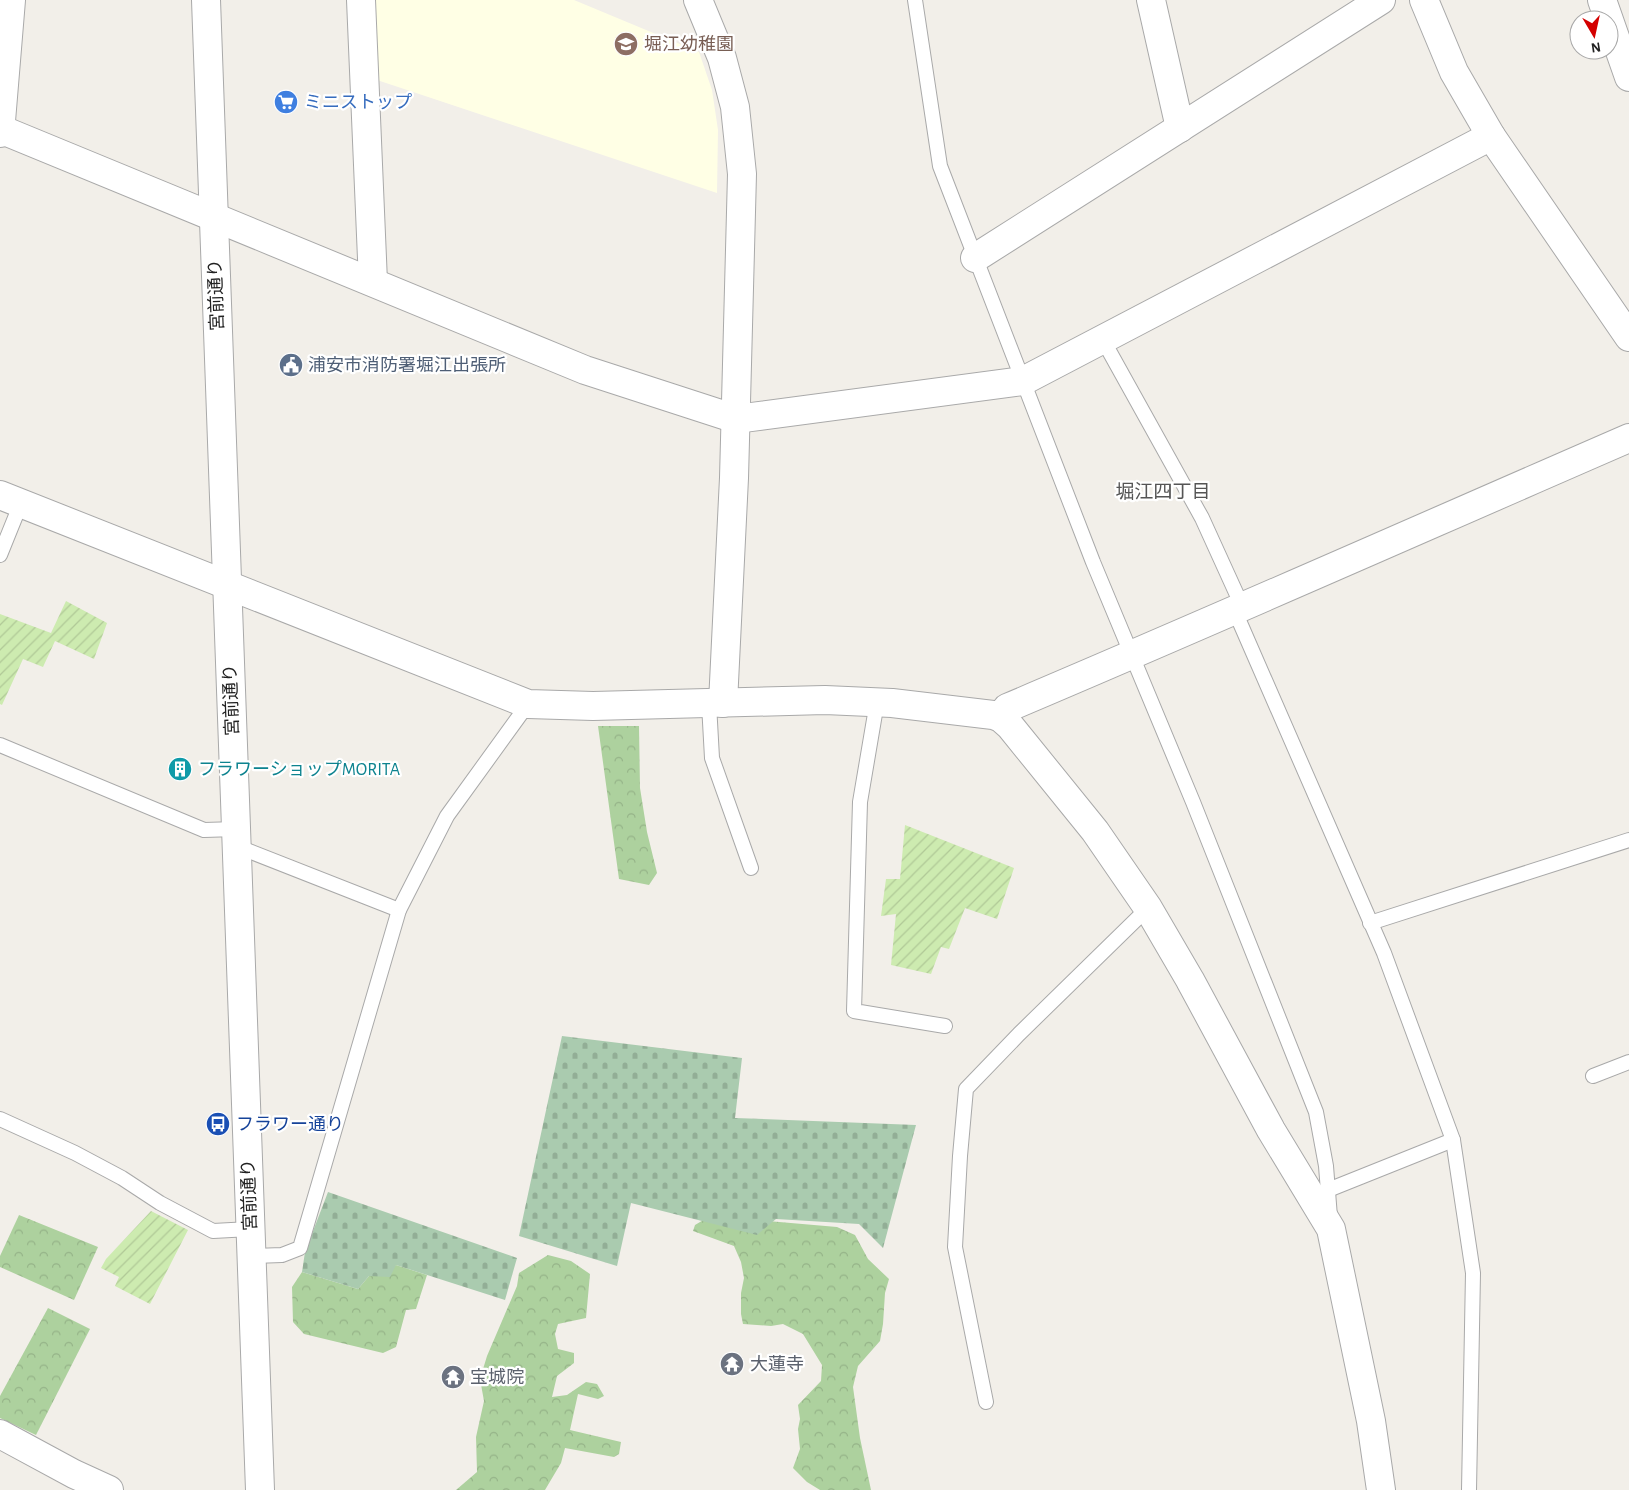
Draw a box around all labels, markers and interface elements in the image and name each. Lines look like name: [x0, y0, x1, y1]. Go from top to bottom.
north arrow: [1569, 10, 1619, 60]
school or university icon: 堀江幼稚園: [613, 31, 639, 57]
place label: 堀江幼稚園: [644, 34, 734, 54]
text: N: [1590, 39, 1602, 55]
supermarket icon: ミニストップ: [273, 89, 299, 115]
place label: ミニストップ: [304, 93, 412, 112]
street label: 宮前通り: [205, 259, 227, 331]
public building icon: 浦安市消防署堀江出張所: [278, 352, 304, 378]
place label: 浦安市消防署堀江出張所: [308, 355, 506, 375]
district label: 堀江四丁目: [1115, 482, 1211, 502]
street label: 宮前通り: [220, 664, 242, 736]
building icon: フラワーショップMORITA: [167, 756, 193, 782]
place label: フラワーショップMORITA: [198, 760, 401, 779]
bus stop icon: フラワー通り: [205, 1111, 231, 1137]
place label: フラワー通り: [236, 1115, 344, 1134]
street label: 宮前通り: [238, 1159, 260, 1231]
temple icon: 大蓮寺: [719, 1351, 745, 1377]
place label: 大蓮寺: [750, 1355, 804, 1374]
temple icon: 宝城院: [440, 1364, 466, 1390]
place label: 宝城院: [470, 1368, 524, 1387]

